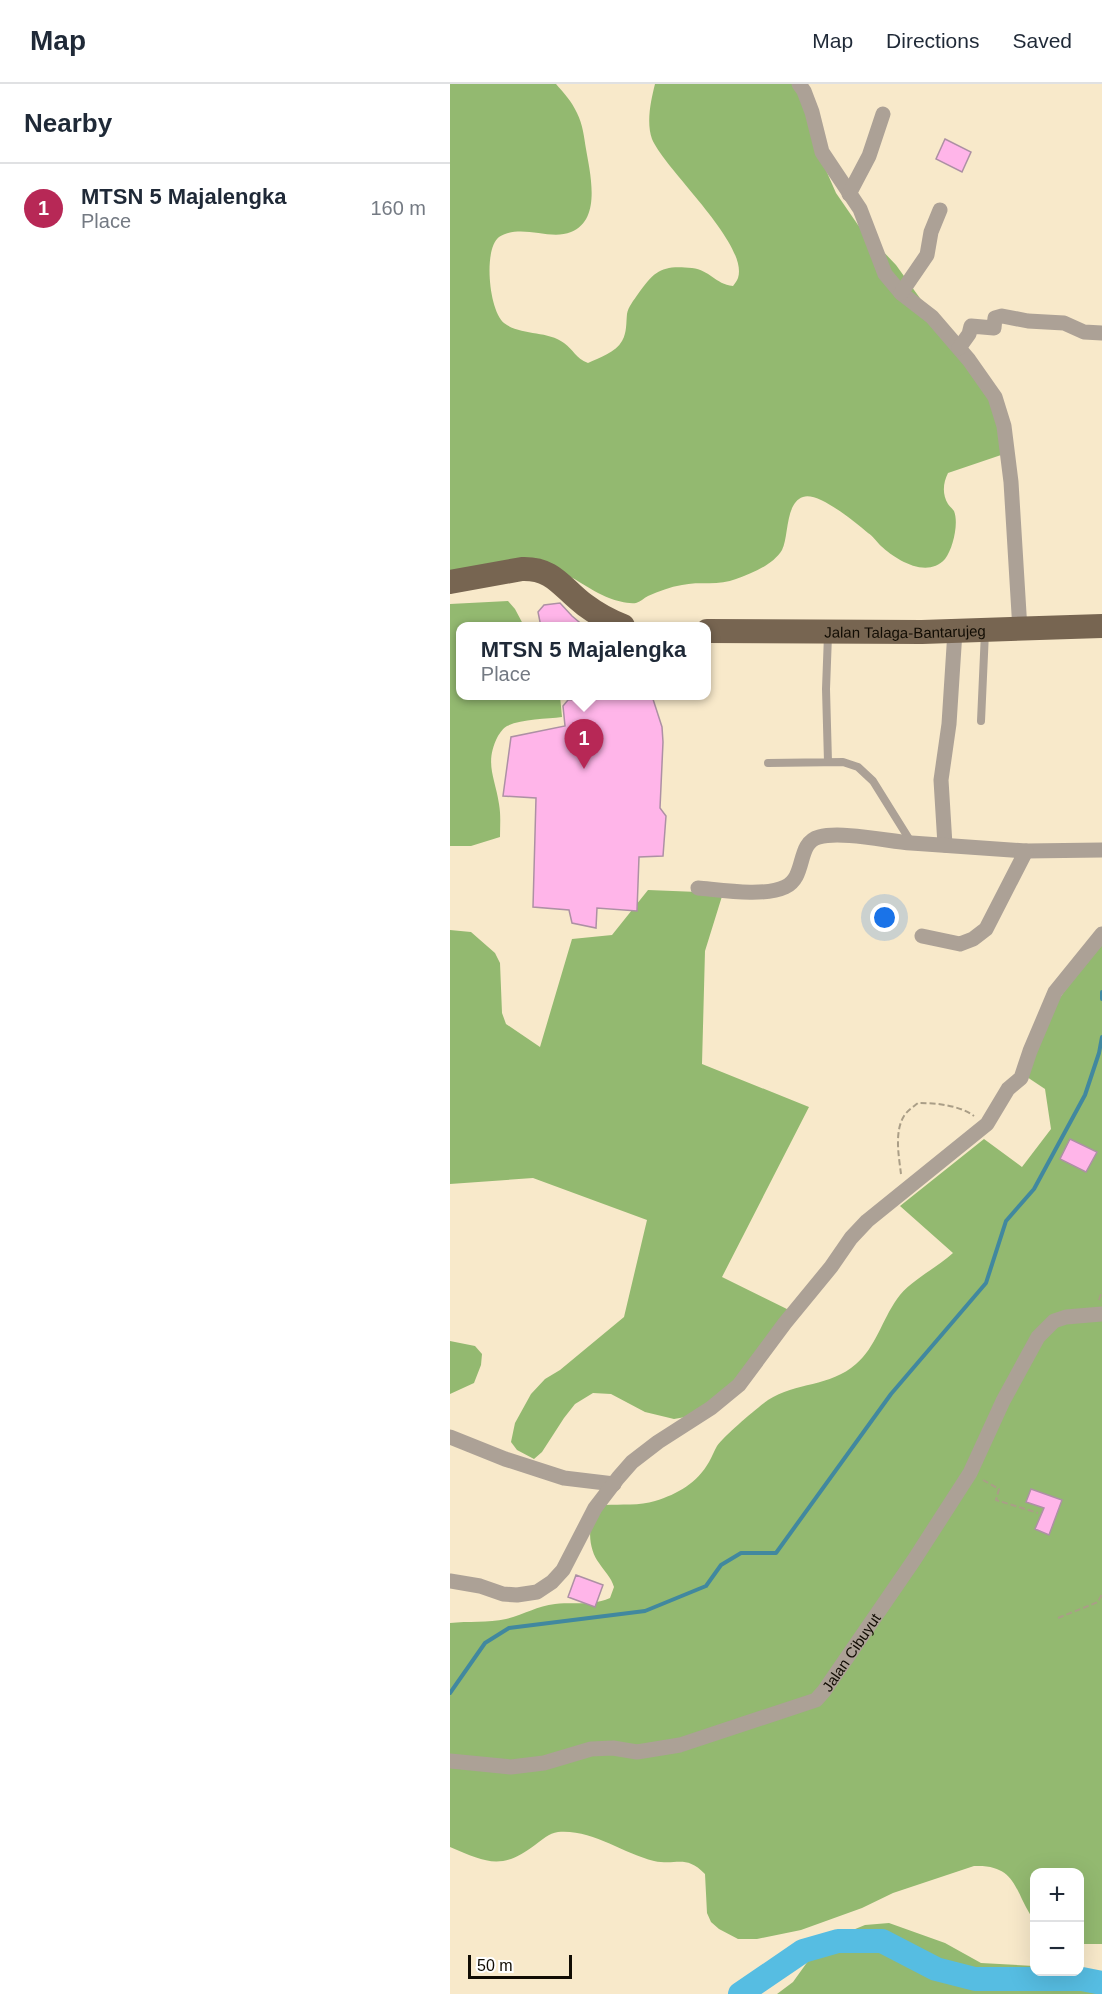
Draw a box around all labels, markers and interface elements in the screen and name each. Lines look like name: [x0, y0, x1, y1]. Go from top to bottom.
text: Map: [30, 25, 86, 56]
text: Map: [812, 29, 853, 52]
text: Directions: [886, 29, 979, 52]
text: Saved: [1012, 29, 1072, 52]
text: Nearby: [24, 108, 112, 138]
text: MTSN 5 Majalengka: [81, 184, 286, 209]
text: 1: [38, 197, 49, 219]
text: 160 m: [370, 197, 426, 219]
text: Place: [81, 210, 131, 232]
street label: Jalan Talaga-Bantarujeg: [824, 621, 986, 641]
popup: [456, 622, 711, 700]
text: MTSN 5 Majalengka: [481, 637, 686, 662]
text: Place: [481, 663, 531, 685]
pin: 1: [564, 720, 604, 769]
your location: [870, 903, 899, 932]
street label: Jalan Cibuyut: [818, 1609, 884, 1694]
map controls: [1030, 1868, 1084, 1976]
button: +: [1030, 1868, 1084, 1922]
button: −: [1030, 1922, 1084, 1976]
scale bar: [468, 1952, 572, 1980]
text: 50 m: [477, 1957, 513, 1974]

